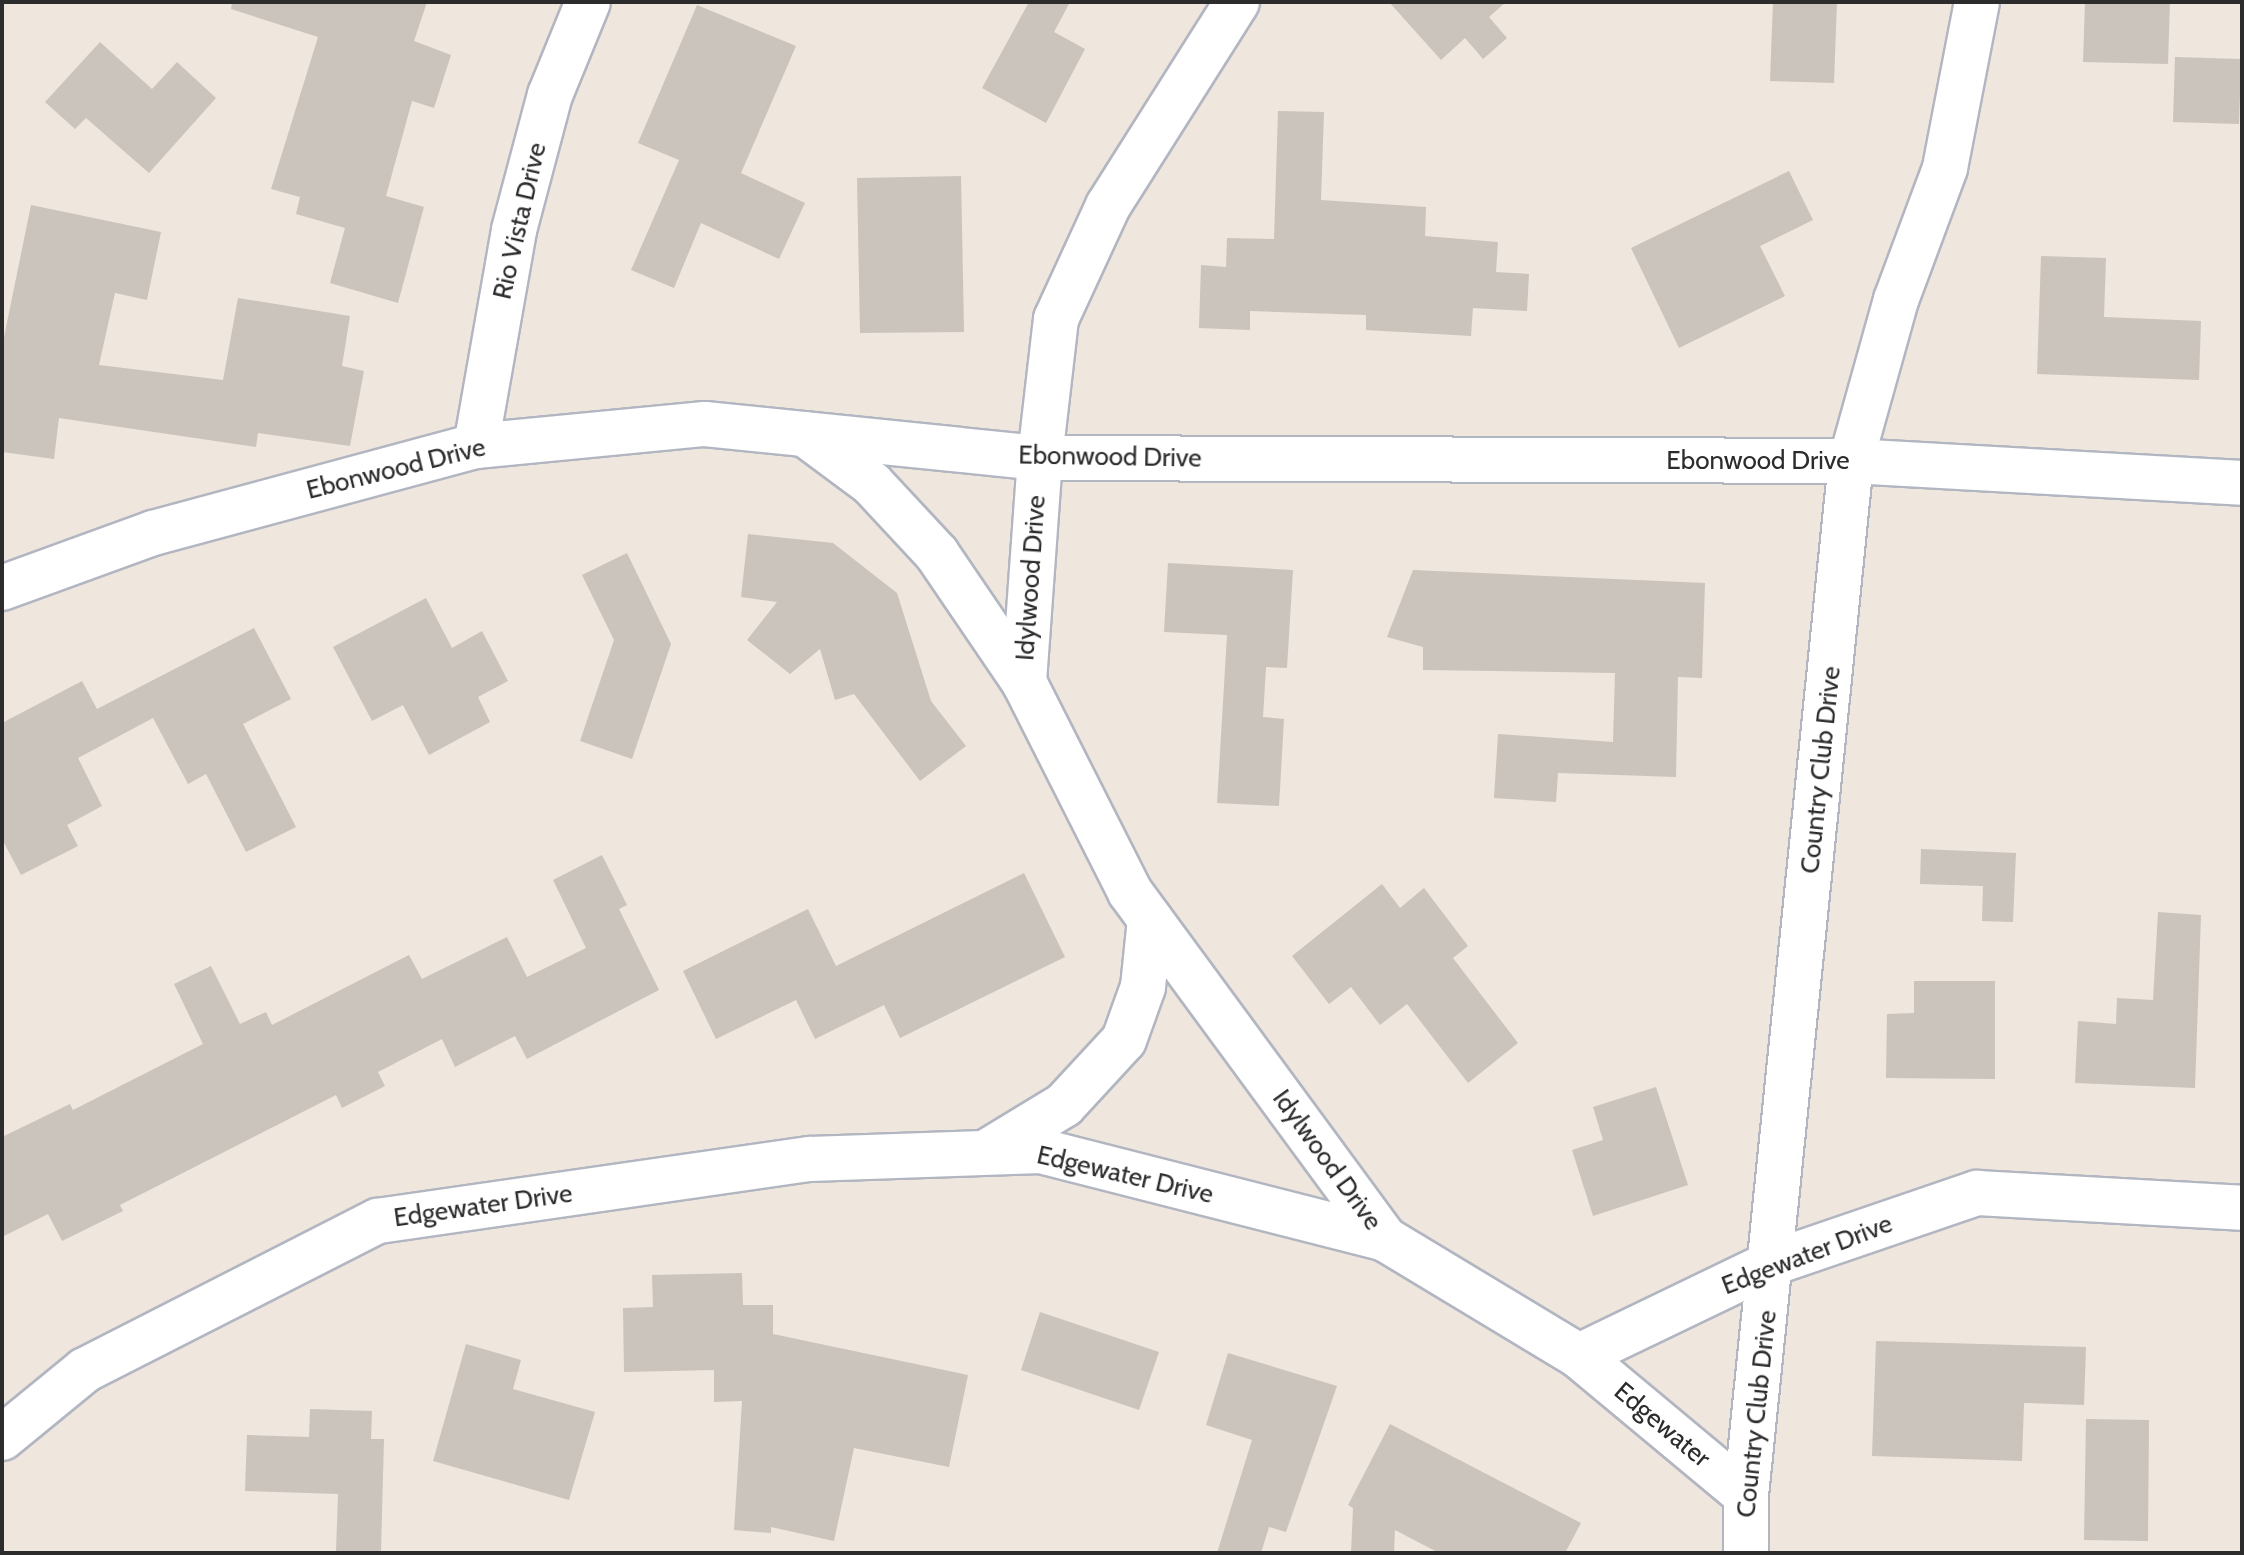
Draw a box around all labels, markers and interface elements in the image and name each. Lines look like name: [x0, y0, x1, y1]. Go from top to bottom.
street label: Rio Vista Drive: [487, 140, 553, 302]
street label: Ebonwood Drive: [303, 432, 489, 506]
street label: Ebonwood Drive: [1018, 440, 1202, 474]
street label: Ebonwood Drive: [1666, 445, 1850, 477]
street label: Idylwood Drive: [1010, 494, 1052, 662]
street label: Country Club Drive: [1795, 665, 1847, 875]
street label: Idylwood Drive: [1266, 1084, 1388, 1236]
street label: Edgewater Drive: [1034, 1140, 1216, 1210]
street label: Edgewater Drive: [392, 1178, 574, 1234]
street label: Edgewater Drive: [1717, 1208, 1897, 1302]
street label: Country Club Drive: [1731, 1309, 1783, 1519]
street label: Edgewater: [1608, 1376, 1716, 1474]

